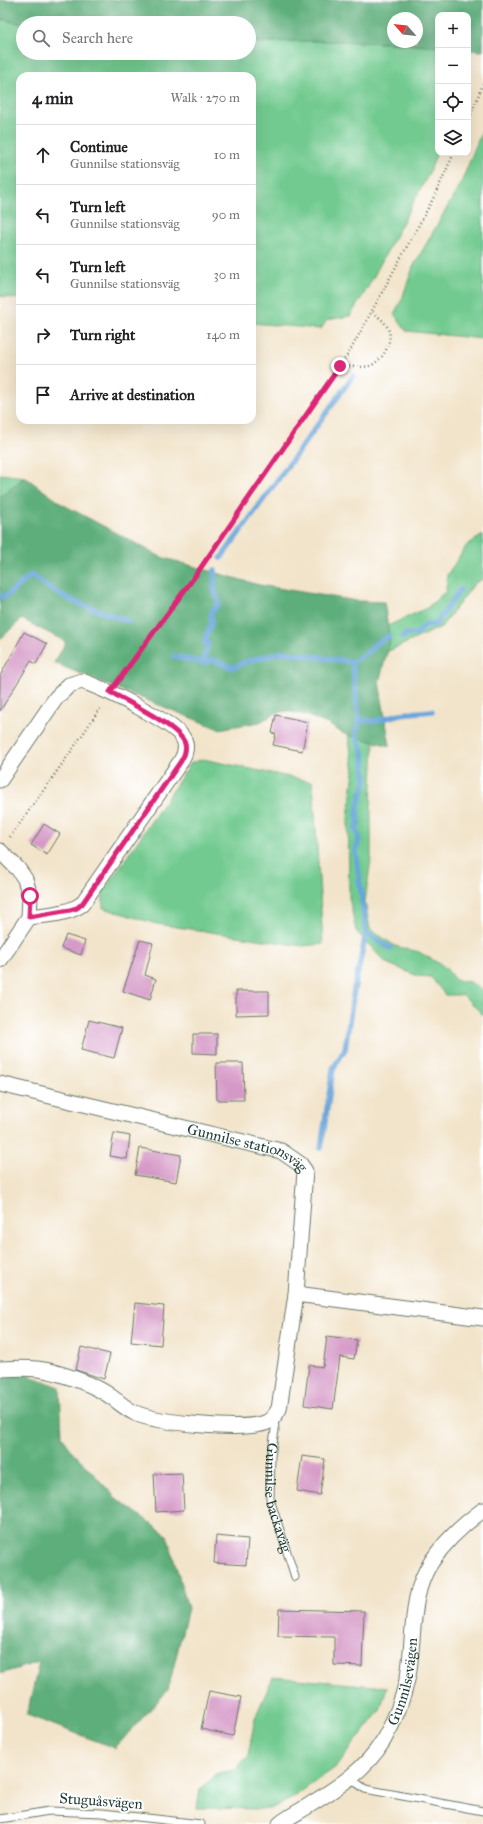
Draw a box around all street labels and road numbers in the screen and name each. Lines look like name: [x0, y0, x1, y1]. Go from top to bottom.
street label: Gunnilse stationsväg: [185, 1120, 312, 1176]
street label: Gunnilse backaväg: [261, 1441, 296, 1556]
street label: Gunnilsevägen: [384, 1637, 421, 1728]
street label: Stuguåsvägen: [59, 1789, 143, 1813]

